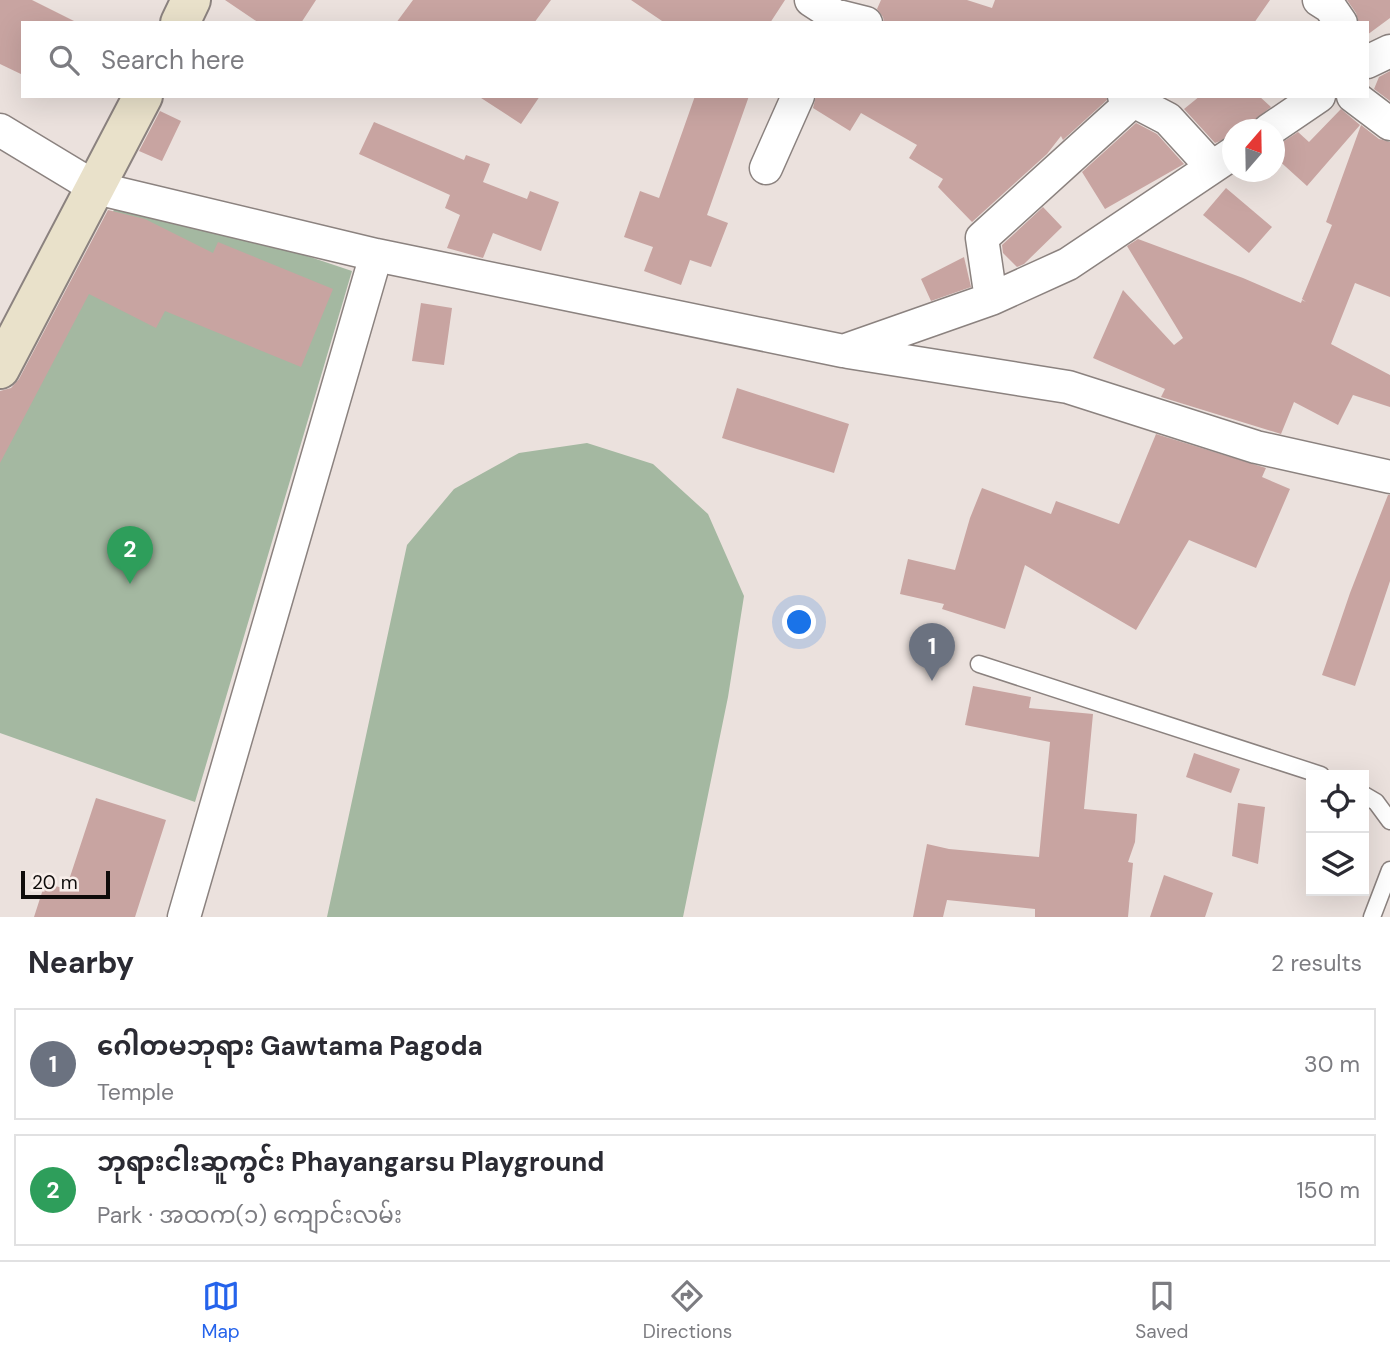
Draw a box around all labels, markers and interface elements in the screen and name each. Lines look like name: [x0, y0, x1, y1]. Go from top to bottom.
search box: [21, 21, 1369, 98]
icon: search: [45, 41, 83, 79]
text: Search here: [101, 43, 244, 77]
north arrow: [1222, 119, 1285, 182]
pin: 2: [107, 526, 153, 584]
your location: [782, 605, 816, 639]
pin: 1: [909, 623, 955, 681]
map controls: [1306, 770, 1369, 896]
button: locate: [1306, 770, 1369, 833]
button: layers: [1306, 833, 1369, 896]
scale bar: [21, 868, 110, 900]
text: 20 m: [32, 870, 78, 895]
text: Nearby: [28, 943, 134, 982]
text: 2 results: [1271, 948, 1362, 978]
text: ဂေါတမဘုရား Gawtama Pagoda: [97, 1029, 483, 1063]
text: 1: [49, 1049, 57, 1079]
text: 30 m: [1304, 1049, 1360, 1079]
text: Temple: [97, 1077, 174, 1107]
text: ဘုရားငါးဆူကွင်း Phayangarsu Playground: [97, 1145, 604, 1179]
text: 2: [46, 1175, 60, 1205]
text: 150 m: [1296, 1175, 1360, 1205]
text: Park · အထက(၁) ကျောင်းလမ်း: [97, 1200, 402, 1230]
tab: Map: [202, 1277, 240, 1344]
tab: Directions: [643, 1277, 732, 1344]
tab: Saved: [1135, 1277, 1188, 1344]

